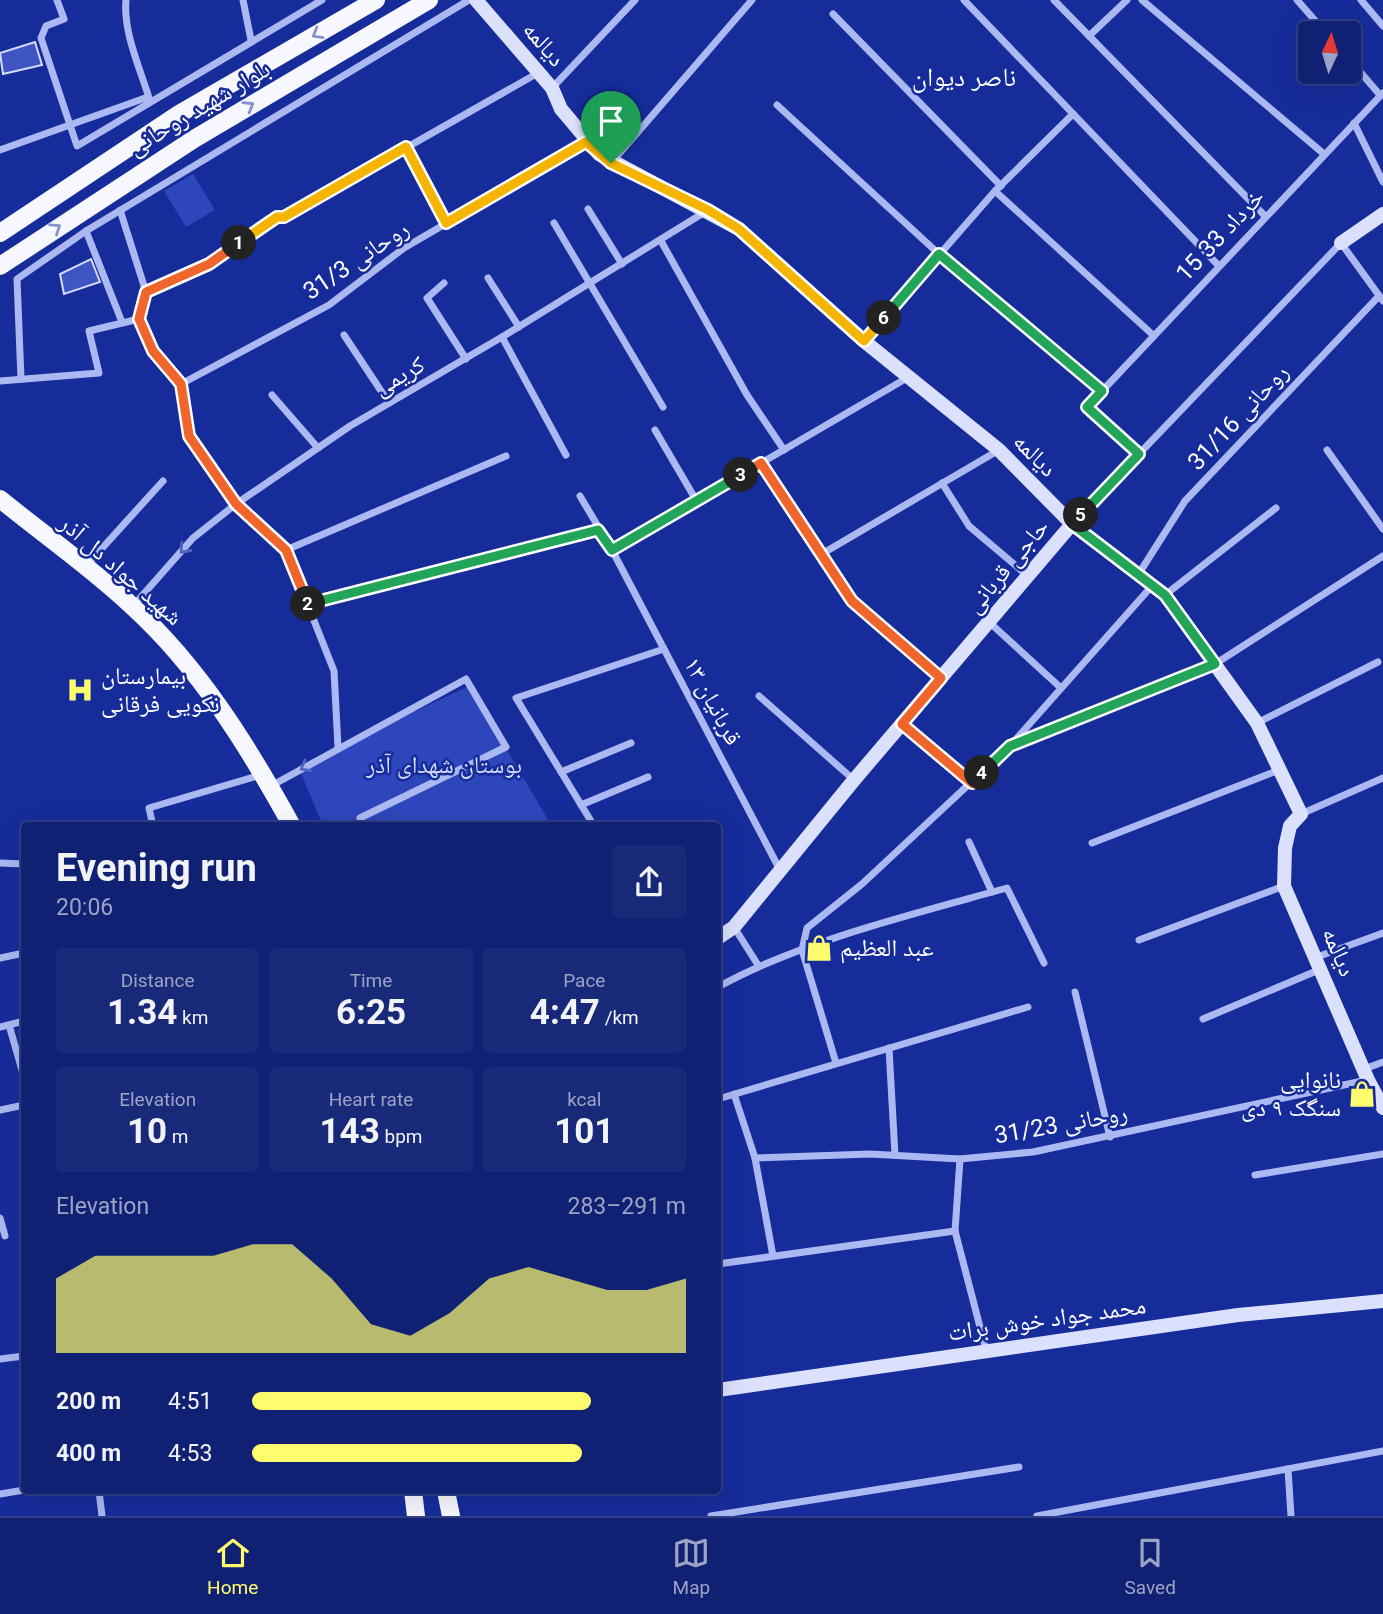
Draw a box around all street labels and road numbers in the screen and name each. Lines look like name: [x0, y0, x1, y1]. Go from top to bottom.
street label: دیالمه: [517, 16, 571, 72]
street label: بلوار شهید روحانی: [123, 55, 275, 161]
street label: 15 خرداد 33: [1170, 183, 1270, 287]
street label: روحانی 31/3: [298, 214, 414, 306]
street label: کریمی: [368, 350, 430, 402]
street label: روحانی 31/16: [1182, 358, 1294, 476]
street label: دیالمه: [1007, 427, 1063, 483]
street label: شهید جواد دل آذر: [53, 508, 188, 631]
street label: حاجی قربانی: [959, 513, 1055, 619]
street label: ۱۳ قربانیان: [678, 652, 748, 750]
street label: دیالمه: [1316, 923, 1362, 981]
street label: روحانی 31/23: [992, 1099, 1130, 1149]
street label: محمد جواد خوش برات: [946, 1291, 1148, 1347]

